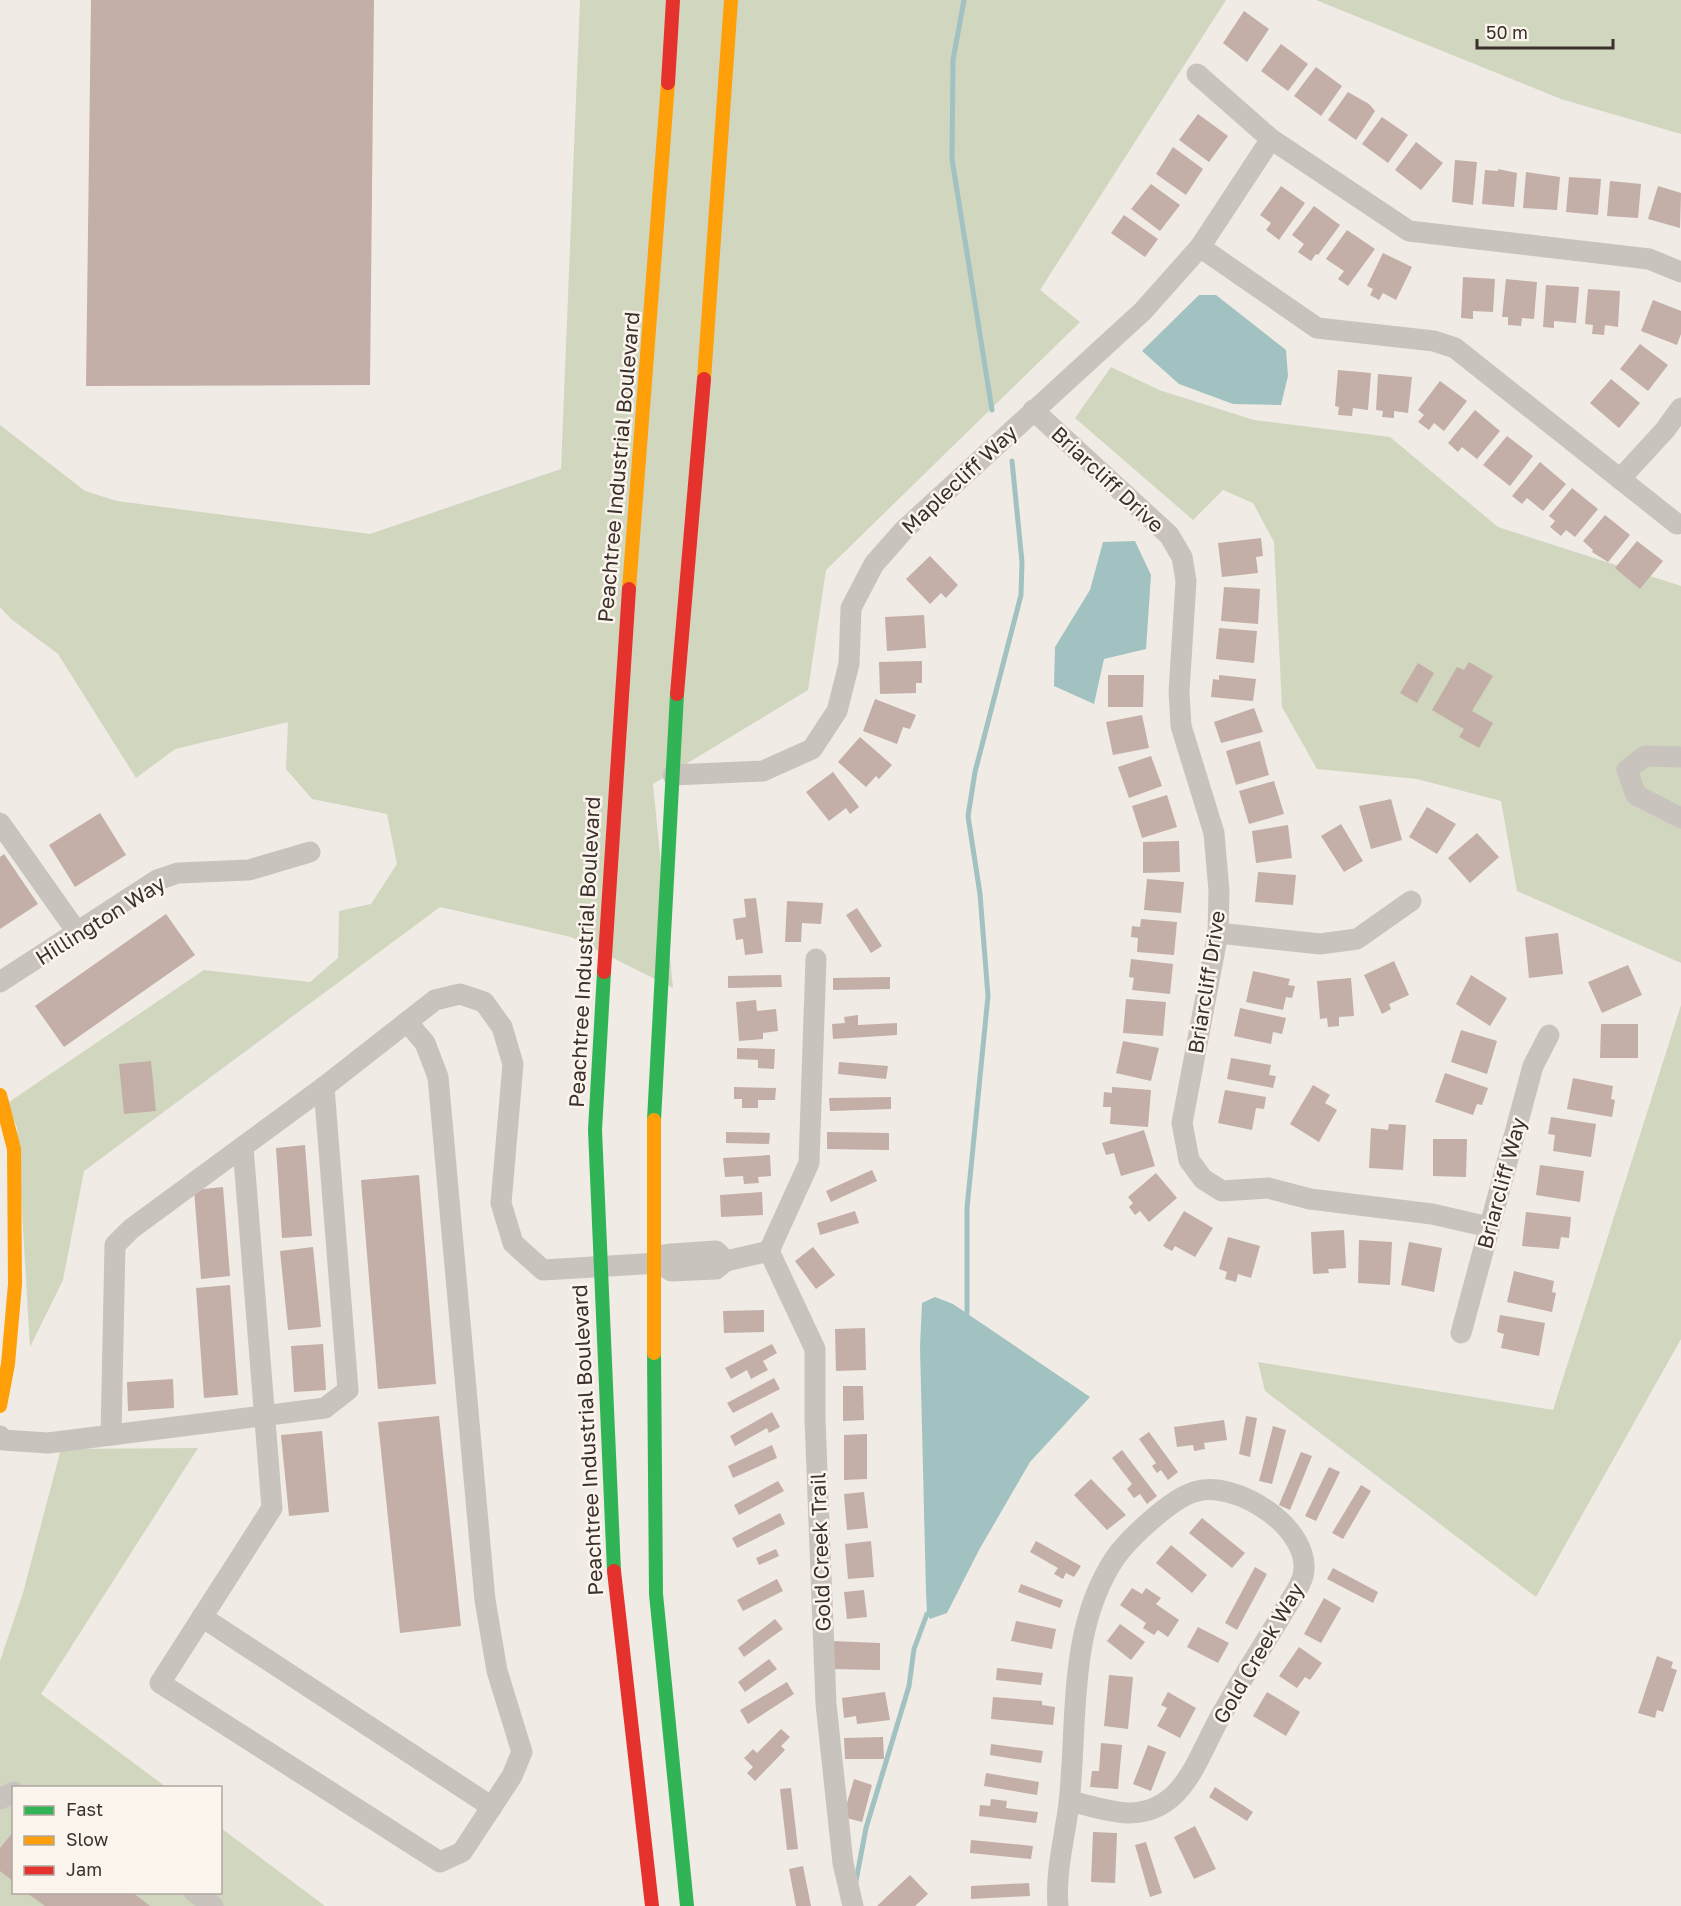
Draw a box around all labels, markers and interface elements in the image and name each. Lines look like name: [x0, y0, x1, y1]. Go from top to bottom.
scale bar: [1477, 12, 1614, 50]
text: 50 m: [1486, 21, 1528, 43]
street label: Peachtree Industrial Boulevard: [591, 311, 645, 623]
street label: Maplecliff Way: [896, 419, 1022, 539]
street label: Briarcliff Drive: [1046, 420, 1170, 538]
street label: Peachtree Industrial Boulevard: [563, 796, 605, 1108]
street label: Hillington Way: [30, 870, 170, 970]
street label: Briarcliff Drive: [1182, 909, 1230, 1055]
street label: Briarcliff Way: [1471, 1114, 1531, 1251]
street label: Peachtree Industrial Boulevard: [566, 1284, 608, 1596]
street label: Gold Creek Trail: [804, 1472, 836, 1632]
street label: Gold Creek Way: [1207, 1578, 1309, 1728]
legend: [12, 1786, 222, 1894]
text: Fast: [66, 1798, 103, 1820]
text: Slow: [66, 1828, 109, 1850]
text: Jam: [66, 1858, 102, 1880]

